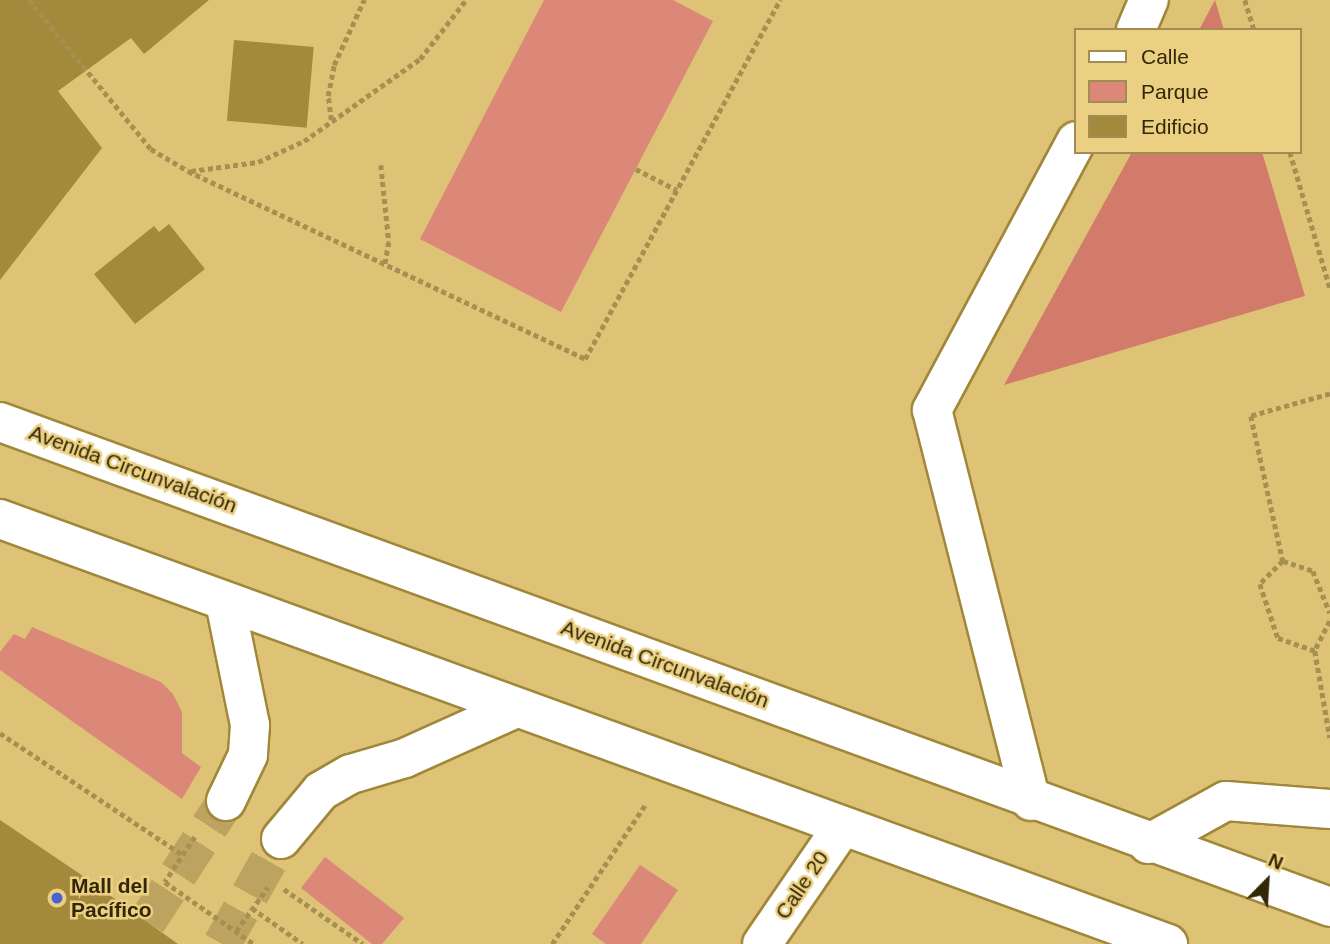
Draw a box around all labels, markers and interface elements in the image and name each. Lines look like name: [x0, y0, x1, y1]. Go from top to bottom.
legend: [1074, 28, 1302, 154]
text: Calle: [1141, 45, 1189, 68]
text: Parque: [1141, 80, 1209, 103]
text: Edificio: [1141, 115, 1209, 138]
street label: Avenida Circunvalación: [26, 420, 240, 518]
street label: Avenida Circunvalación: [558, 615, 772, 713]
street label: Calle 20: [770, 846, 834, 924]
north arrow: [1232, 846, 1302, 916]
text: N: [1265, 849, 1286, 874]
place label: Mall del Pacífico: [71, 873, 152, 923]
marker: Mall del Pacífico: [49, 890, 65, 906]

